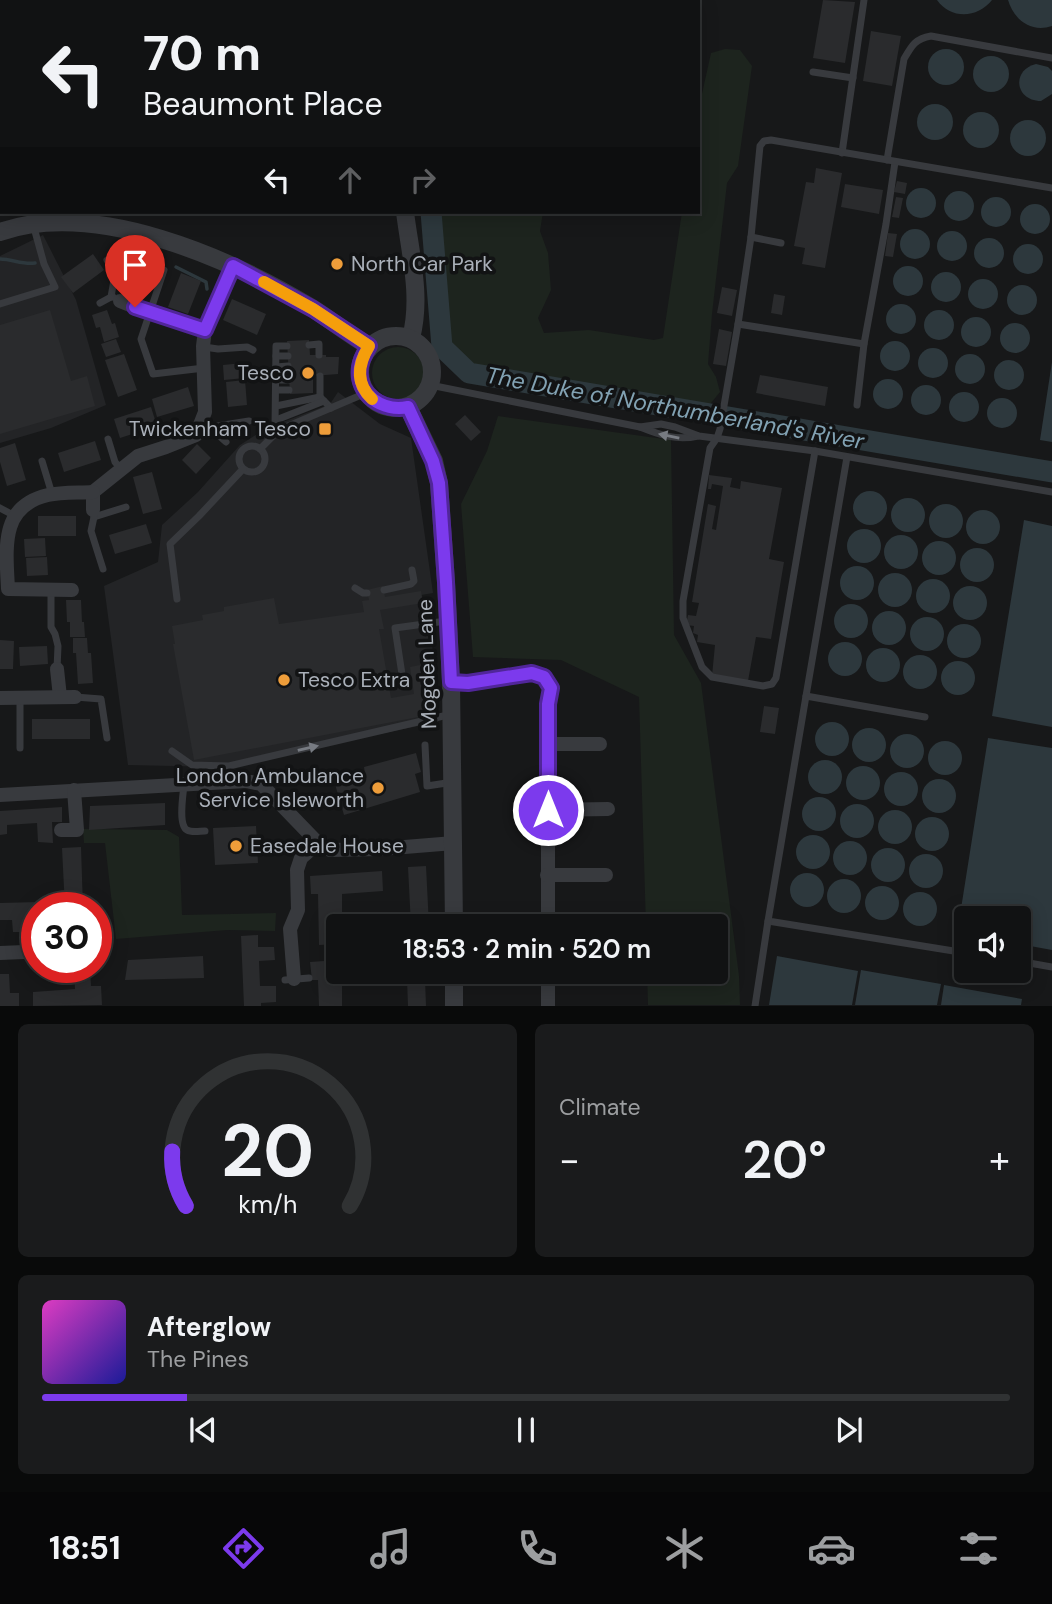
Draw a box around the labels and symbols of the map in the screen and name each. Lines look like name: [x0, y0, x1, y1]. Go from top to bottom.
pin: [105, 235, 165, 307]
place label: North Car Park: [351, 250, 493, 278]
marker: North Car Park: [329, 256, 345, 272]
place label: Tesco: [237, 359, 294, 387]
water label: The Duke of Northumberland's River: [484, 360, 868, 456]
marker: Tesco: [300, 365, 316, 381]
place label: Twickenham Tesco: [129, 415, 311, 443]
marker: Twickenham Tesco: [317, 421, 333, 437]
one-way arrow: [658, 431, 680, 442]
street label: Mogden Lane: [411, 598, 443, 730]
place label: Tesco Extra: [298, 666, 410, 694]
marker: Tesco Extra: [276, 672, 292, 688]
one-way arrow: [297, 742, 319, 753]
place label: London Ambulance Service Isleworth: [176, 762, 364, 814]
position arrow: [511, 773, 585, 847]
marker: London Ambulance Service Isleworth: [370, 780, 386, 796]
place label: Easedale House: [250, 832, 404, 860]
marker: Easedale House: [228, 838, 244, 854]
speed limit sign: 30: [21, 892, 112, 983]

